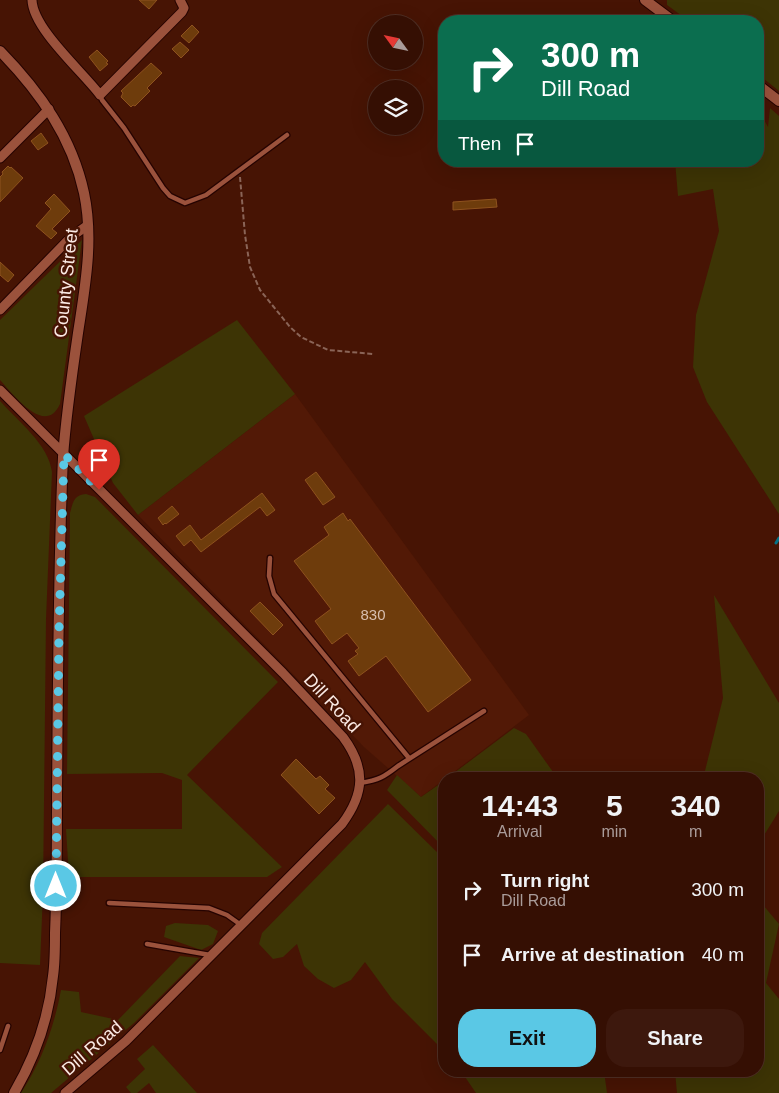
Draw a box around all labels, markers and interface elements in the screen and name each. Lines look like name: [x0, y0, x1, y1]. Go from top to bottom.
north arrow: [368, 15, 422, 70]
map controls: [368, 15, 423, 135]
icon: right: [458, 35, 523, 100]
text: 300 m: [541, 35, 640, 74]
text: Dill Road: [541, 76, 630, 101]
button: layers: [368, 80, 423, 135]
icon: arrive: [511, 130, 539, 158]
text: Then: [458, 133, 501, 154]
street label: County Street: [50, 227, 82, 339]
pin: [78, 439, 120, 490]
icon: arrive: [85, 446, 113, 474]
house number: 830: [360, 606, 386, 623]
street label: Dill Road: [300, 669, 364, 737]
text: 14:43: [481, 789, 558, 822]
text: 5: [606, 789, 623, 822]
text: 340: [671, 789, 721, 822]
text: Arrival: [497, 823, 542, 840]
text: min: [601, 823, 627, 840]
text: m: [689, 823, 702, 840]
position arrow: [29, 859, 81, 911]
text: Turn right: [501, 870, 589, 891]
icon: right: [458, 876, 486, 904]
text: 300 m: [691, 879, 744, 900]
text: Dill Road: [501, 892, 566, 909]
icon: arrive: [458, 941, 486, 969]
text: Arrive at destination: [501, 944, 685, 965]
text: 40 m: [702, 944, 744, 965]
button: Exit: [458, 1009, 596, 1067]
button: Share: [606, 1009, 744, 1067]
street label: Dill Road: [58, 1016, 126, 1080]

